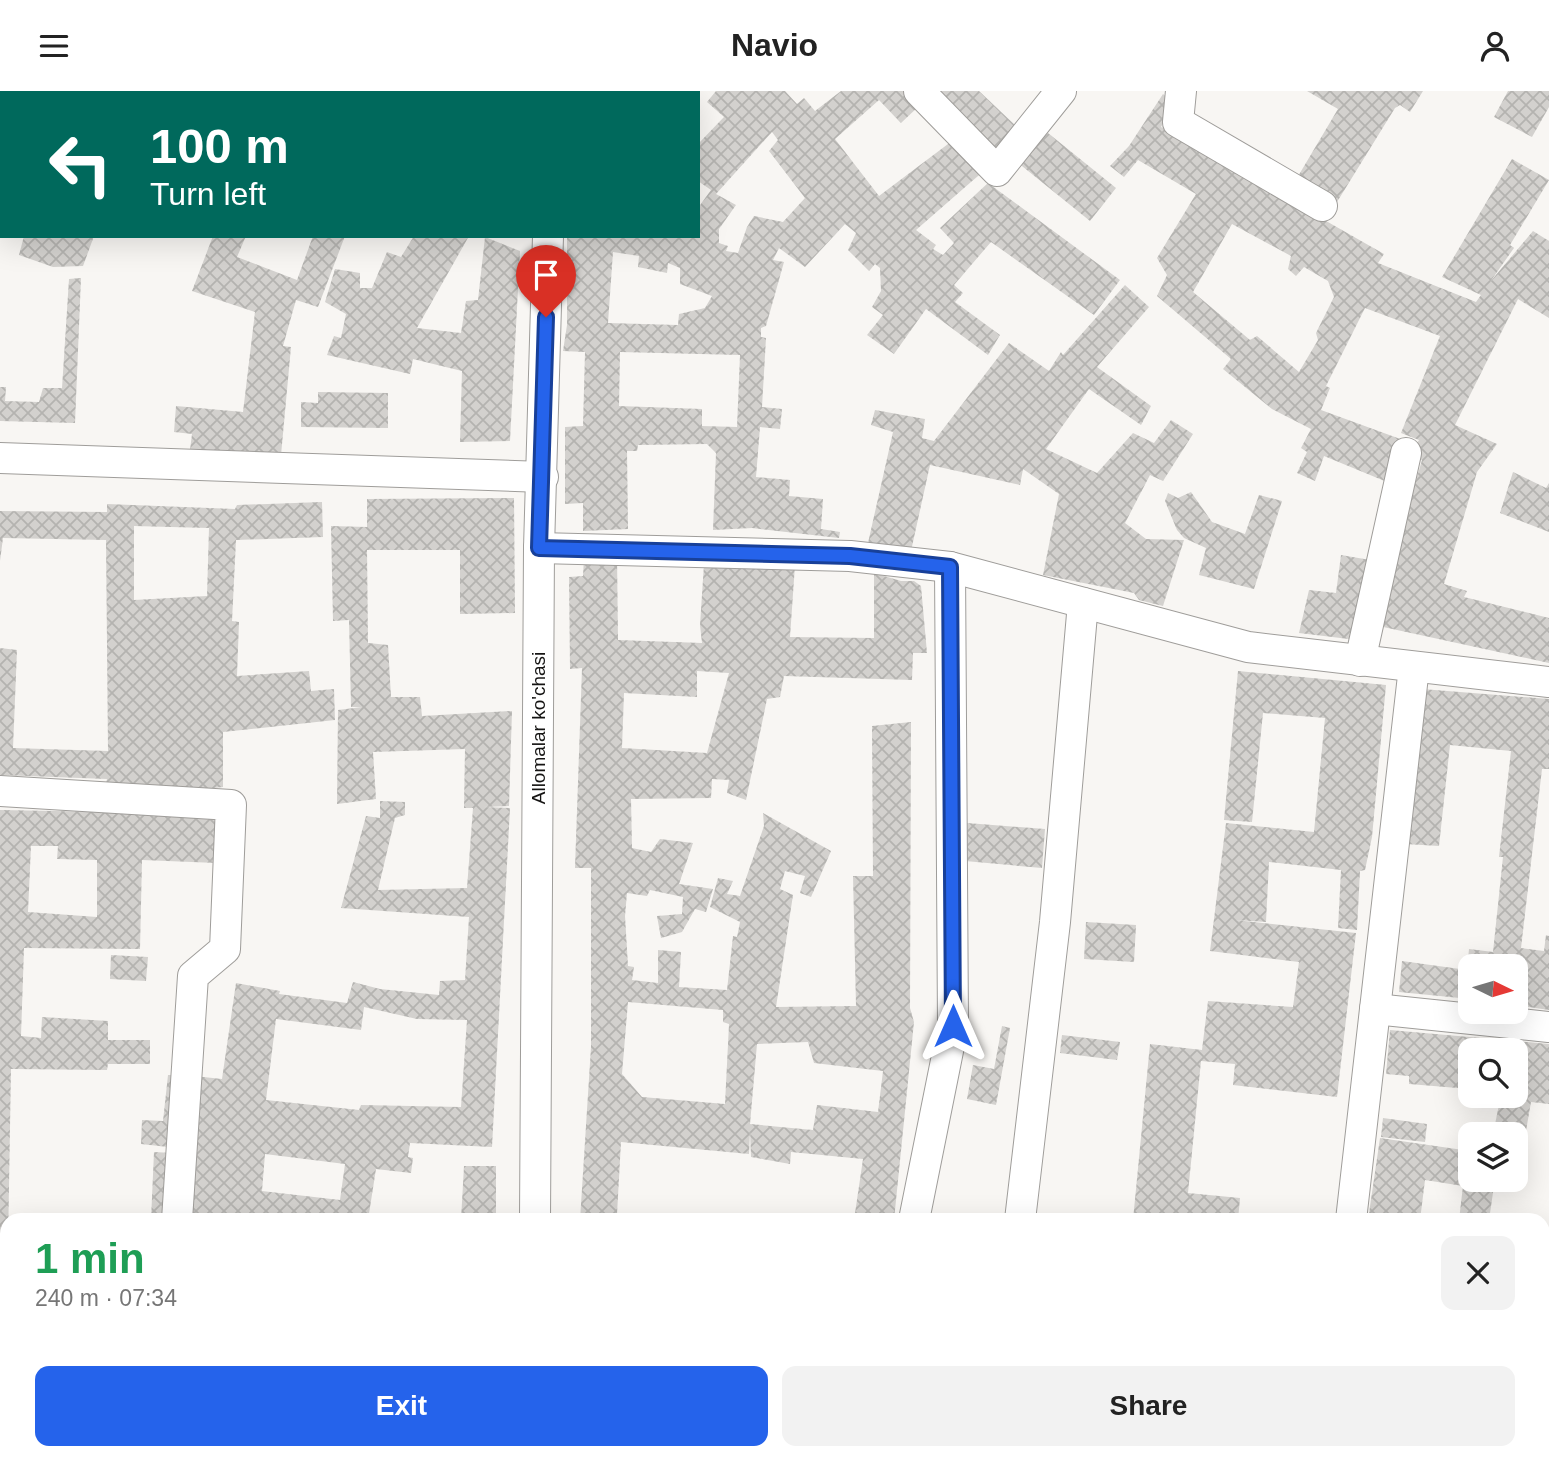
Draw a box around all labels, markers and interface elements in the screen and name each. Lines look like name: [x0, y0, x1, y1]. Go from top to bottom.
icon: menu: [35, 27, 73, 65]
text: Navio: [731, 27, 818, 63]
icon: person: [1476, 27, 1514, 65]
icon: left: [35, 119, 126, 210]
text: 100 m: [150, 119, 289, 173]
text: Turn left: [150, 176, 266, 212]
pin: [516, 245, 576, 317]
icon: arrive: [527, 256, 565, 294]
street label: Allomalar ko'chasi: [528, 652, 549, 804]
north arrow: [1458, 954, 1528, 1024]
map controls: [1458, 954, 1528, 1192]
position arrow: [916, 989, 990, 1063]
button: search: [1458, 1038, 1528, 1108]
button: layers: [1458, 1122, 1528, 1192]
text: 1 min: [35, 1235, 145, 1282]
button: close: [1441, 1236, 1515, 1310]
text: 240 m · 07:34: [35, 1285, 177, 1311]
button: Exit: [35, 1366, 768, 1446]
button: Share: [782, 1366, 1515, 1446]

